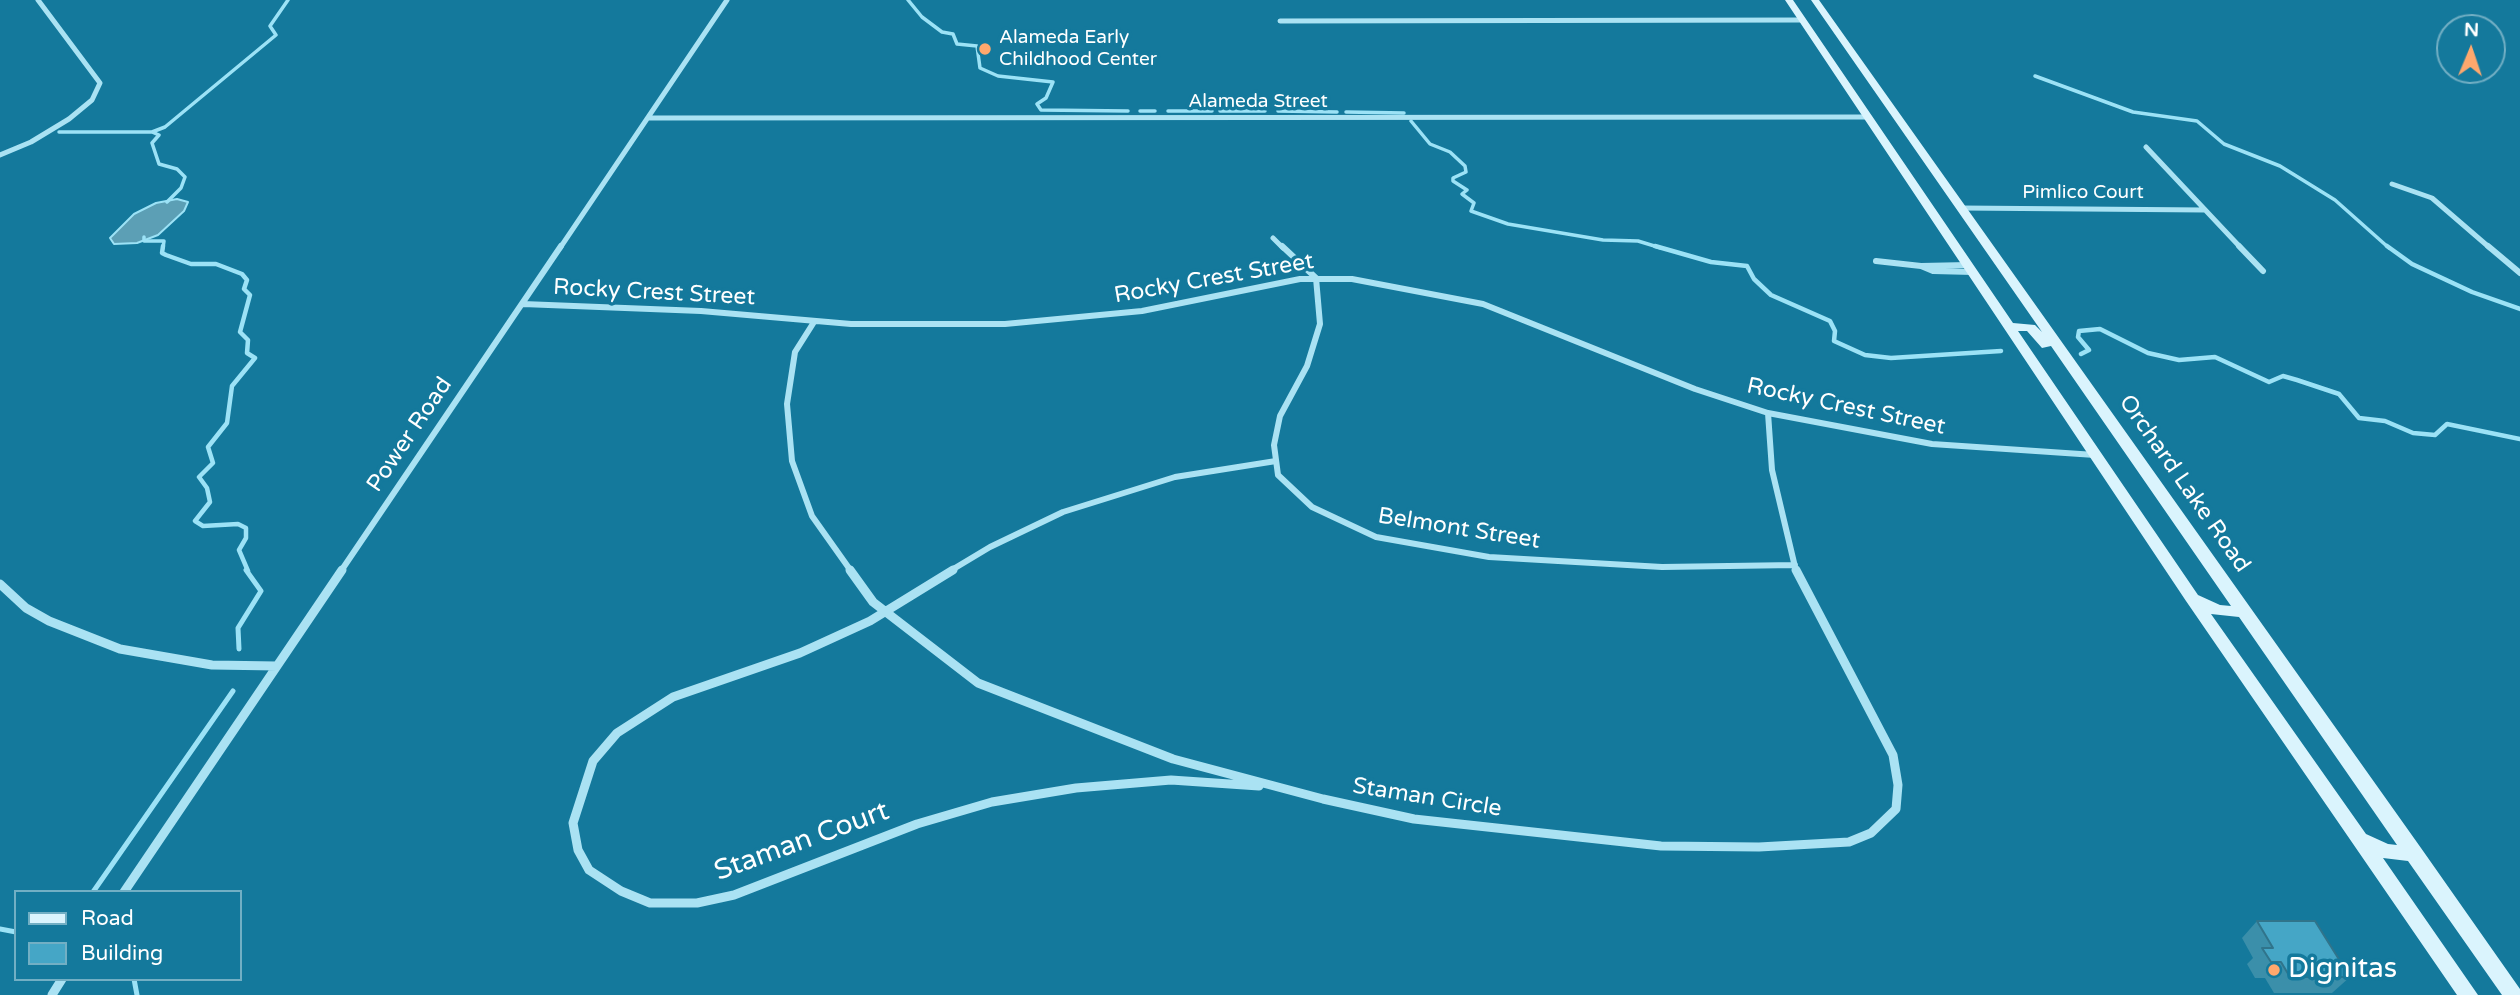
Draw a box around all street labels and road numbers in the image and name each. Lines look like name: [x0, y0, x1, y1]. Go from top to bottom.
street label: Alameda Street: [1188, 91, 1328, 113]
street label: Pimlico Court: [2022, 182, 2144, 204]
street label: Rocky Crest Street: [1112, 248, 1316, 310]
street label: Rocky Crest Street: [552, 274, 756, 312]
street label: Power Road: [361, 372, 459, 498]
street label: Rocky Crest Street: [1744, 372, 1948, 442]
street label: Orchard Lake Road: [2112, 390, 2256, 578]
street label: Belmont Street: [1376, 503, 1542, 555]
street label: Staman Circle: [1350, 773, 1504, 823]
street label: Staman Court: [710, 795, 894, 889]

